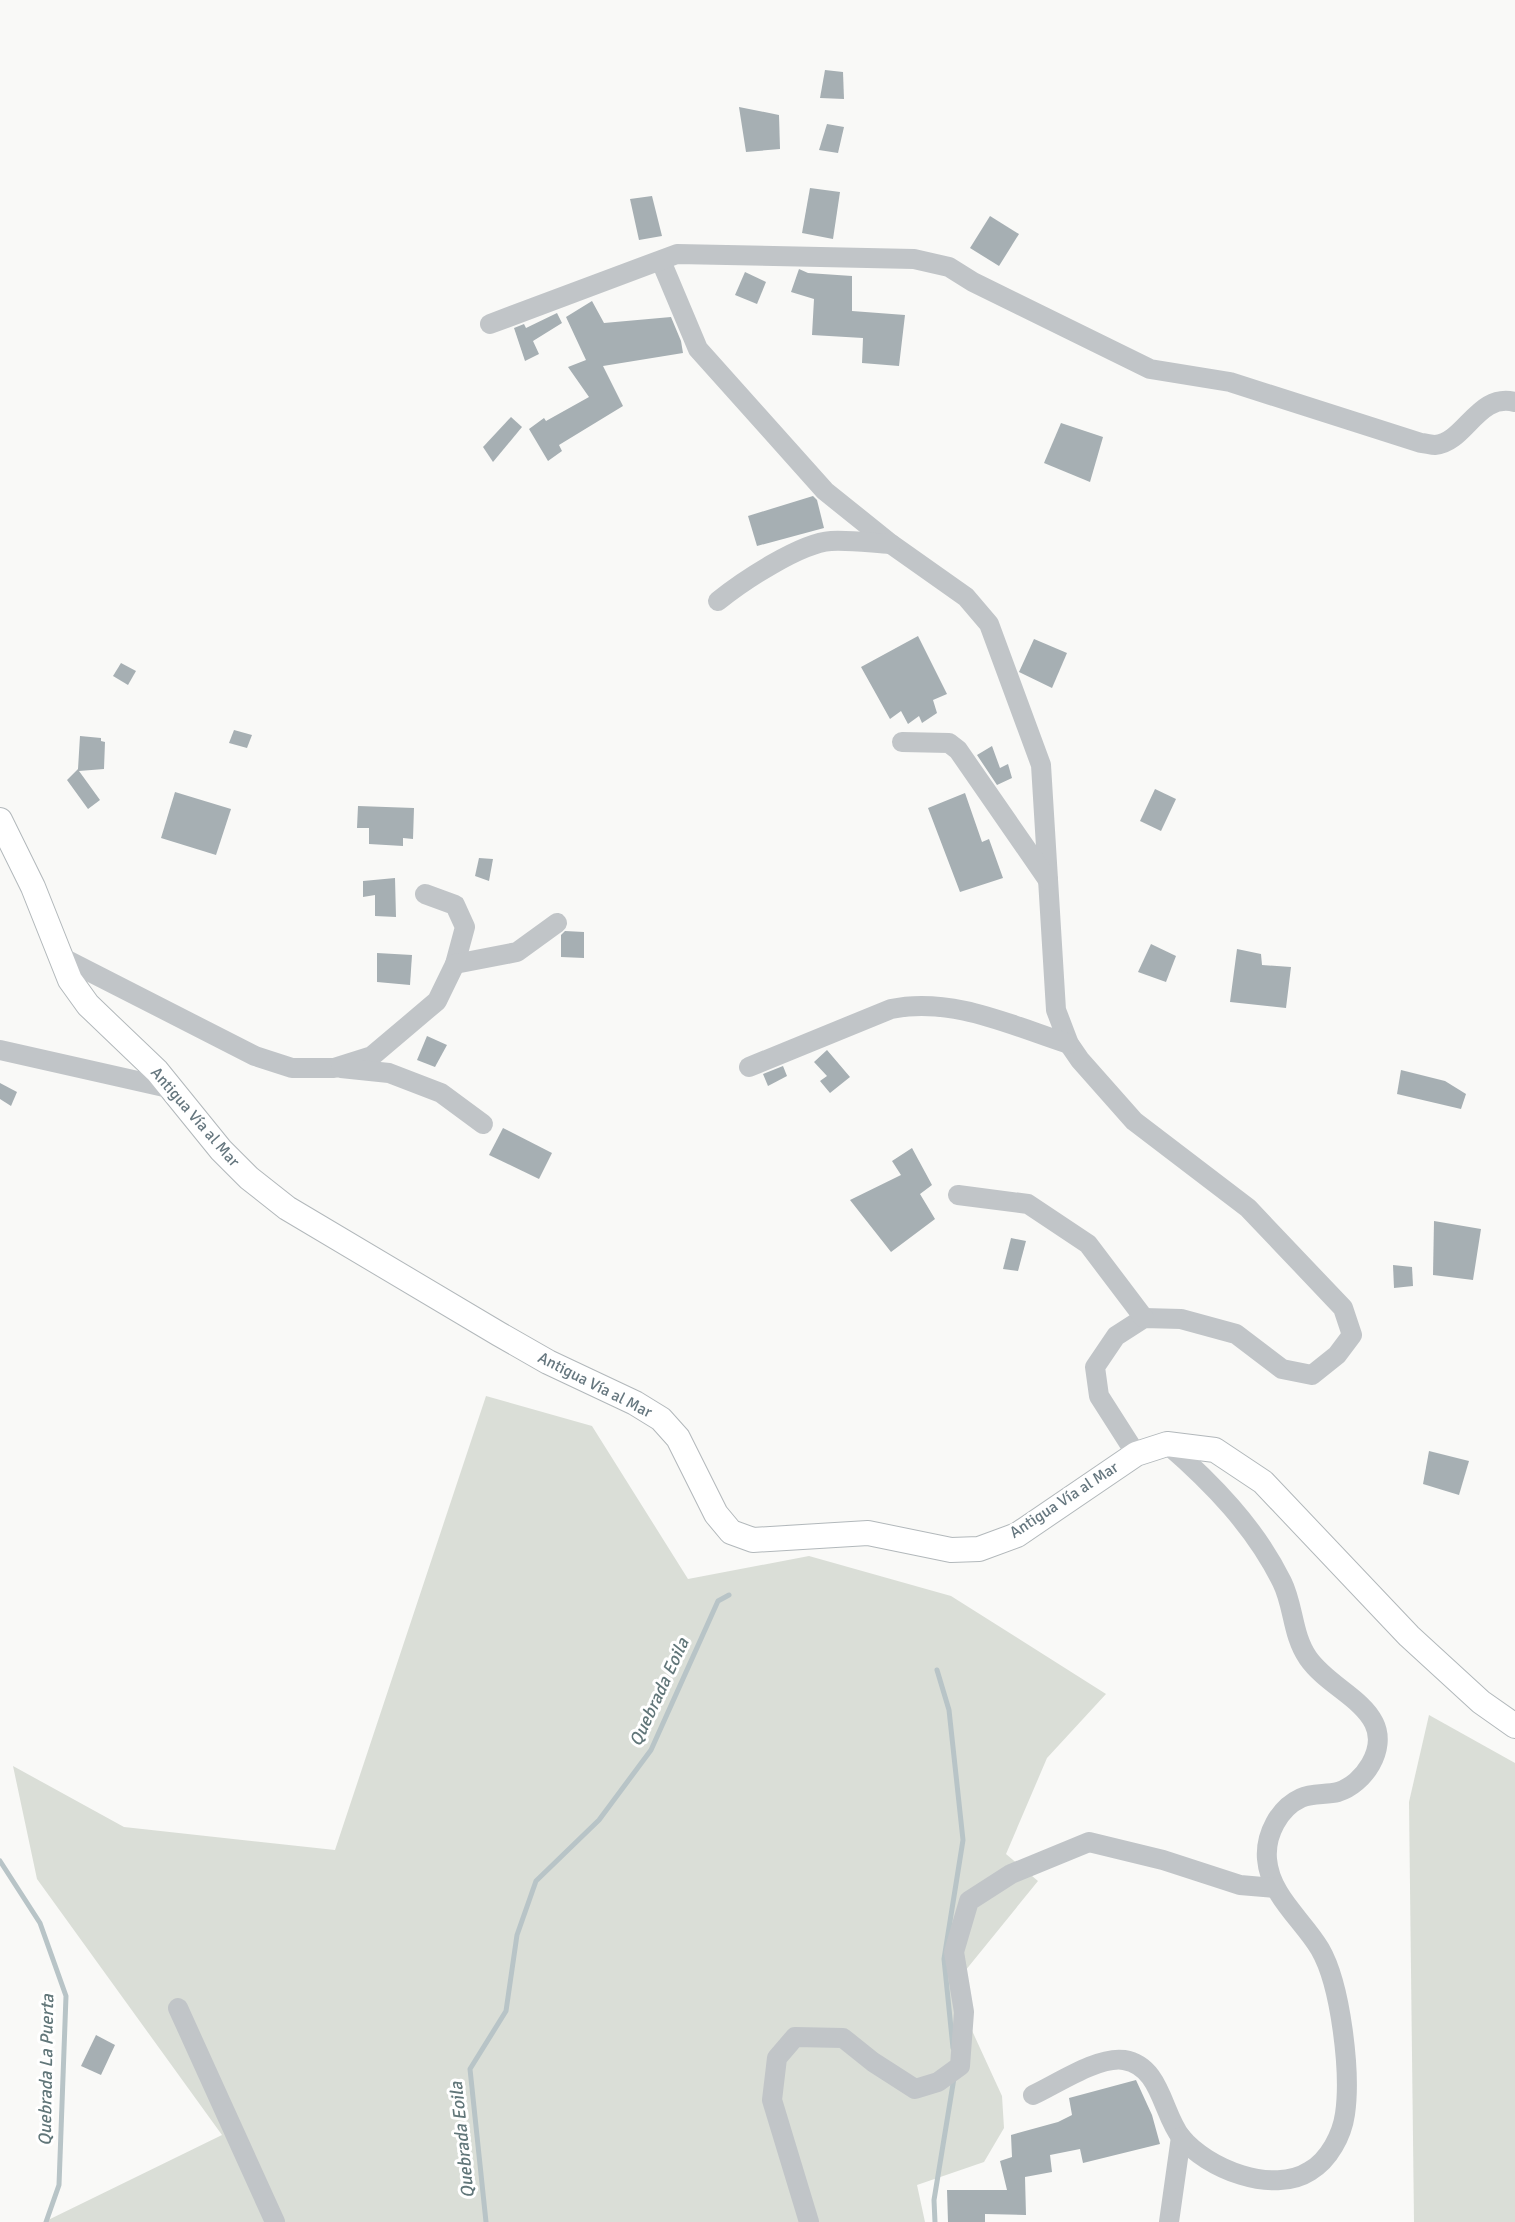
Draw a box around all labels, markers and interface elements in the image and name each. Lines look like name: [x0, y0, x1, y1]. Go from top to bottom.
street label: Antigua Vía al Mar: [146, 1063, 244, 1171]
street label: Antigua Vía al Mar: [534, 1348, 656, 1423]
street label: Antigua Vía al Mar: [1006, 1457, 1122, 1543]
water label: Quebrada Eoila: [624, 1634, 694, 1750]
water label: Quebrada La Puerta: [34, 1993, 58, 2146]
water label: Quebrada Eoila: [445, 2080, 479, 2199]

